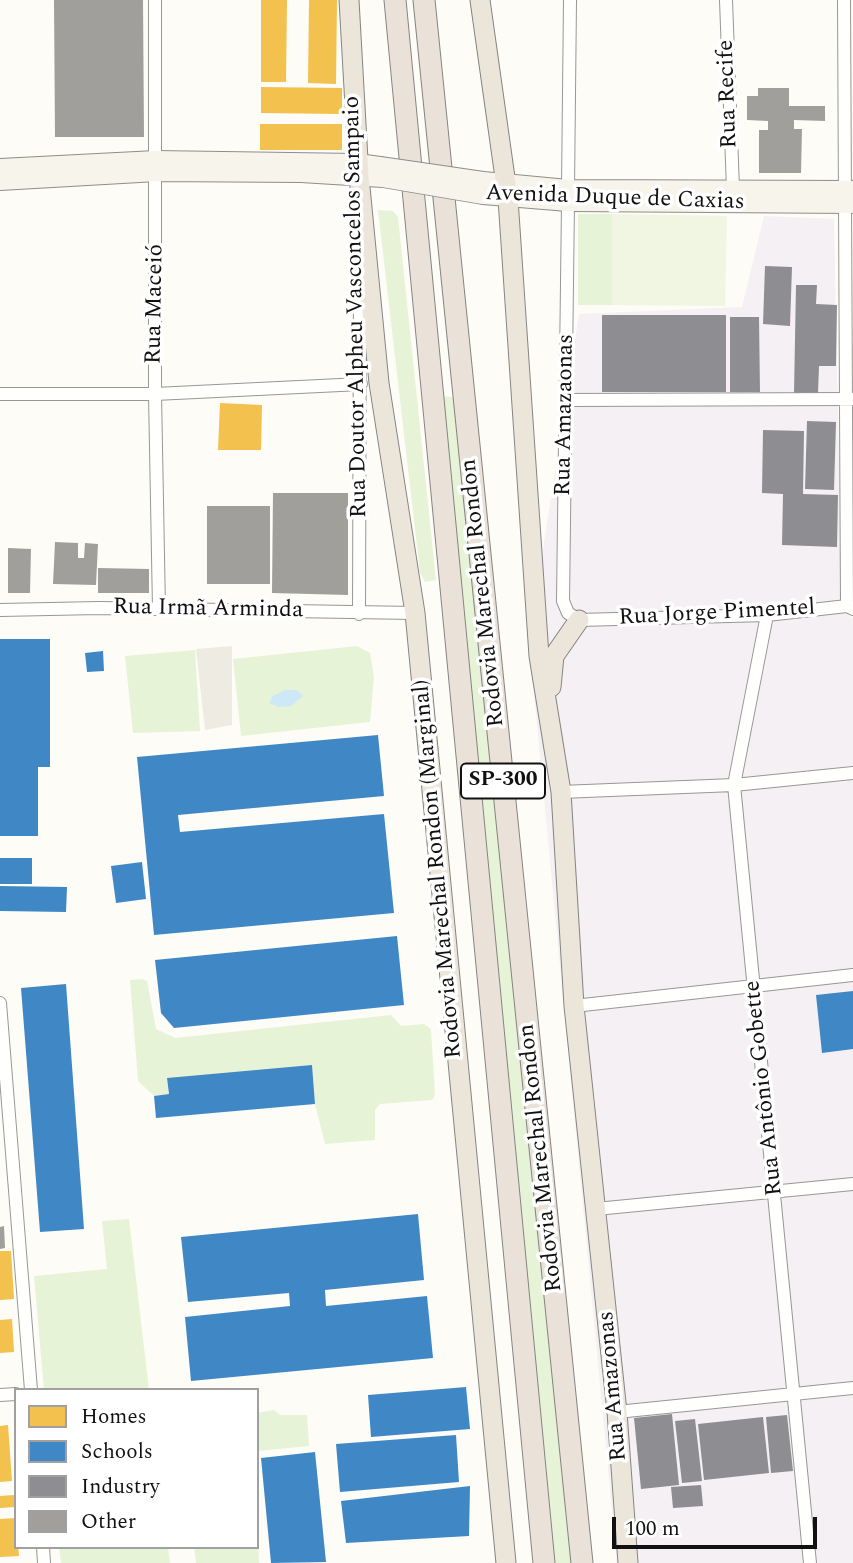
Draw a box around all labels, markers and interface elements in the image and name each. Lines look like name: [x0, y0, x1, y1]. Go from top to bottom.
street label: Rua Recife: [713, 39, 745, 149]
street label: Rua Doutor Alpheu Vasconcelos Sampaio: [340, 96, 374, 518]
street label: Avenida Duque de Caxias: [485, 181, 745, 217]
street label: Rua Maceió: [141, 244, 171, 364]
street label: Rua Amazaonas: [551, 334, 581, 496]
street label: Rodovia Marechal Rondon: [456, 458, 512, 728]
street label: Rua Irmã Arminda: [112, 595, 304, 625]
street label: Rua Jorge Pimentel: [618, 595, 816, 633]
street label: Rodovia Marechal Rondon (Marginal): [409, 679, 469, 1059]
road number: SP-300: [461, 764, 545, 798]
street label: Rua Antônio Gobette: [740, 979, 790, 1197]
street label: Rodovia Marechal Rondon: [514, 1023, 570, 1293]
street label: Rua Amazonas: [594, 1310, 634, 1462]
legend: [14, 1388, 259, 1549]
text: Homes: [81, 1401, 147, 1433]
text: Schools: [81, 1436, 153, 1468]
text: Industry: [81, 1471, 160, 1503]
scale bar: [615, 1504, 820, 1548]
text: Other: [81, 1506, 136, 1538]
text: 100 m: [625, 1513, 680, 1545]

